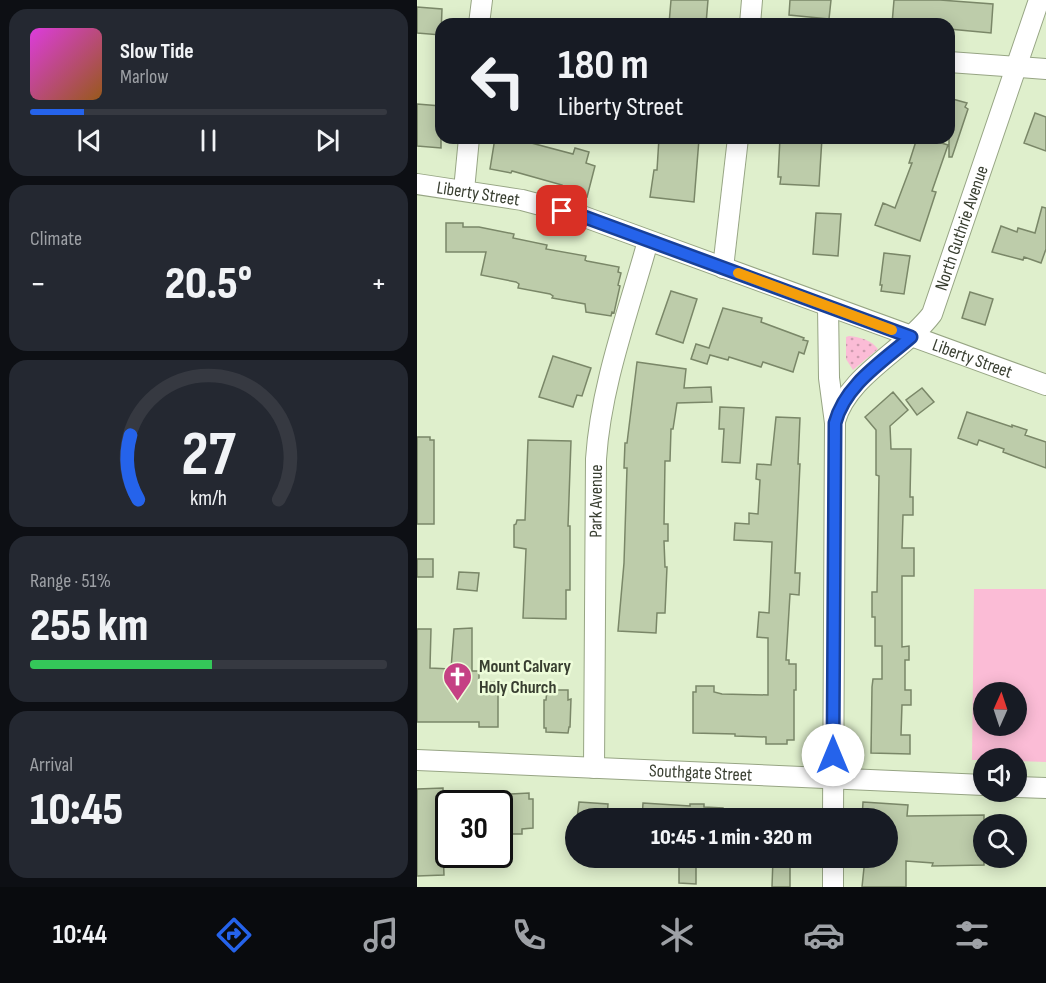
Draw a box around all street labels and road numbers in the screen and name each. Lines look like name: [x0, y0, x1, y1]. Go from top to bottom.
street label: North Guthrie Avenue: [930, 163, 992, 293]
street label: Liberty Street: [435, 177, 522, 210]
street label: Liberty Street: [930, 334, 1016, 383]
street label: Park Avenue: [585, 464, 606, 538]
street label: Southgate Street: [649, 760, 753, 785]

